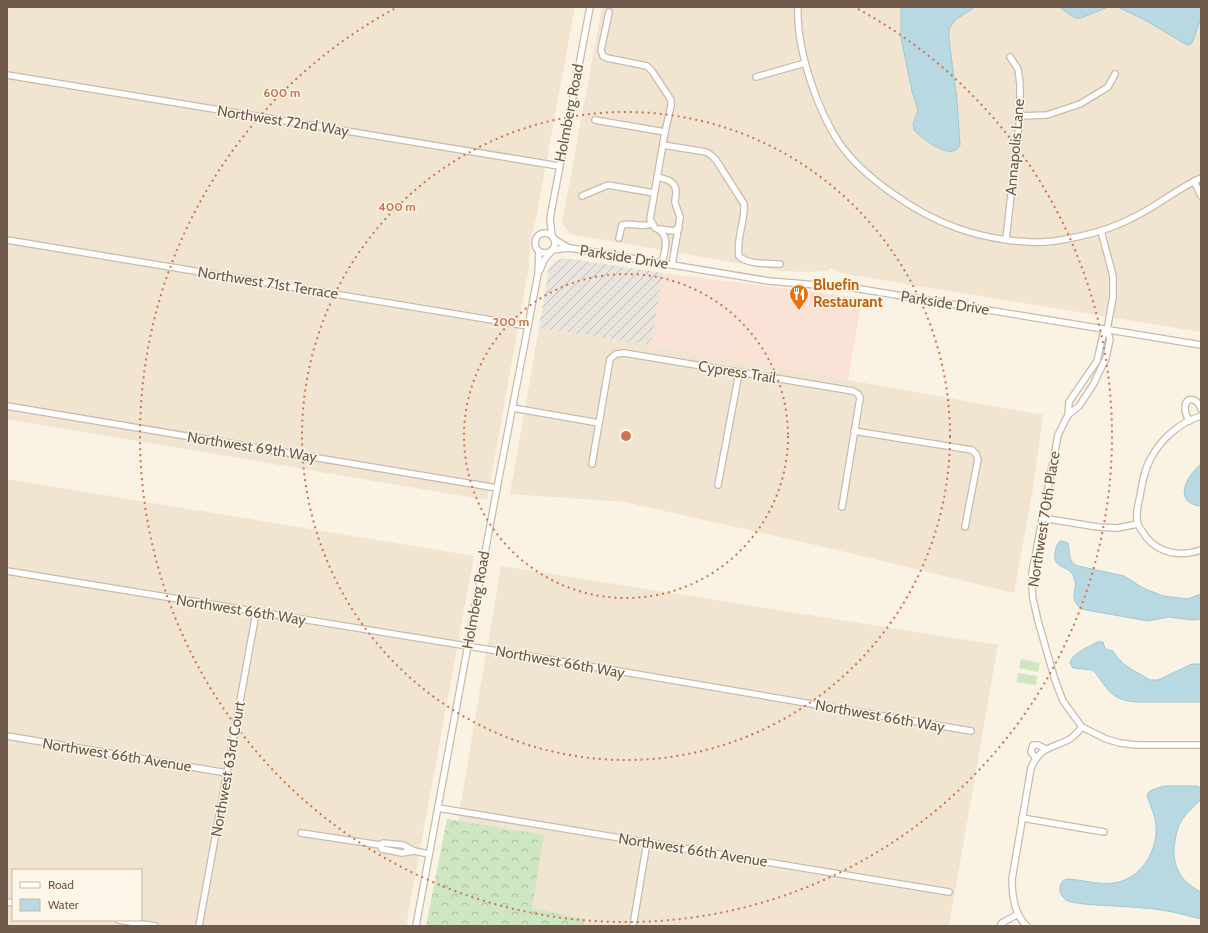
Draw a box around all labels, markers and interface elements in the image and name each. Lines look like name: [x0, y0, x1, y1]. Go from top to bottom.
street label: Holmberg Road: [551, 63, 587, 163]
text: 600 m: [264, 85, 300, 100]
street label: Annapolis Lane: [1002, 98, 1028, 196]
street label: Northwest 72nd Way: [216, 102, 351, 140]
text: 400 m: [378, 199, 416, 214]
street label: Parkside Drive: [578, 241, 670, 273]
street label: Northwest 71st Terrace: [196, 263, 340, 303]
place label: Bluefin Restaurant: [813, 276, 883, 311]
restaurant icon: Bluefin Restaurant: [788, 283, 810, 311]
street label: Parkside Drive: [899, 287, 991, 319]
text: 200 m: [493, 314, 529, 329]
street label: Cypress Trail: [697, 357, 778, 387]
street label: Northwest 69th Way: [186, 428, 319, 466]
centre of rings: [619, 429, 633, 443]
street label: Northwest 70th Place: [1024, 449, 1064, 588]
street label: Holmberg Road: [459, 550, 493, 650]
street label: Northwest 66th Way: [175, 591, 308, 629]
street label: Northwest 66th Way: [494, 642, 627, 682]
street label: Northwest 66th Way: [814, 696, 947, 736]
street label: Northwest 63rd Court: [207, 700, 249, 838]
street label: Northwest 66th Avenue: [41, 734, 193, 776]
street label: Northwest 66th Avenue: [617, 829, 769, 871]
legend: [12, 869, 142, 921]
text: Road: [48, 877, 74, 892]
text: Water: [48, 897, 79, 912]

